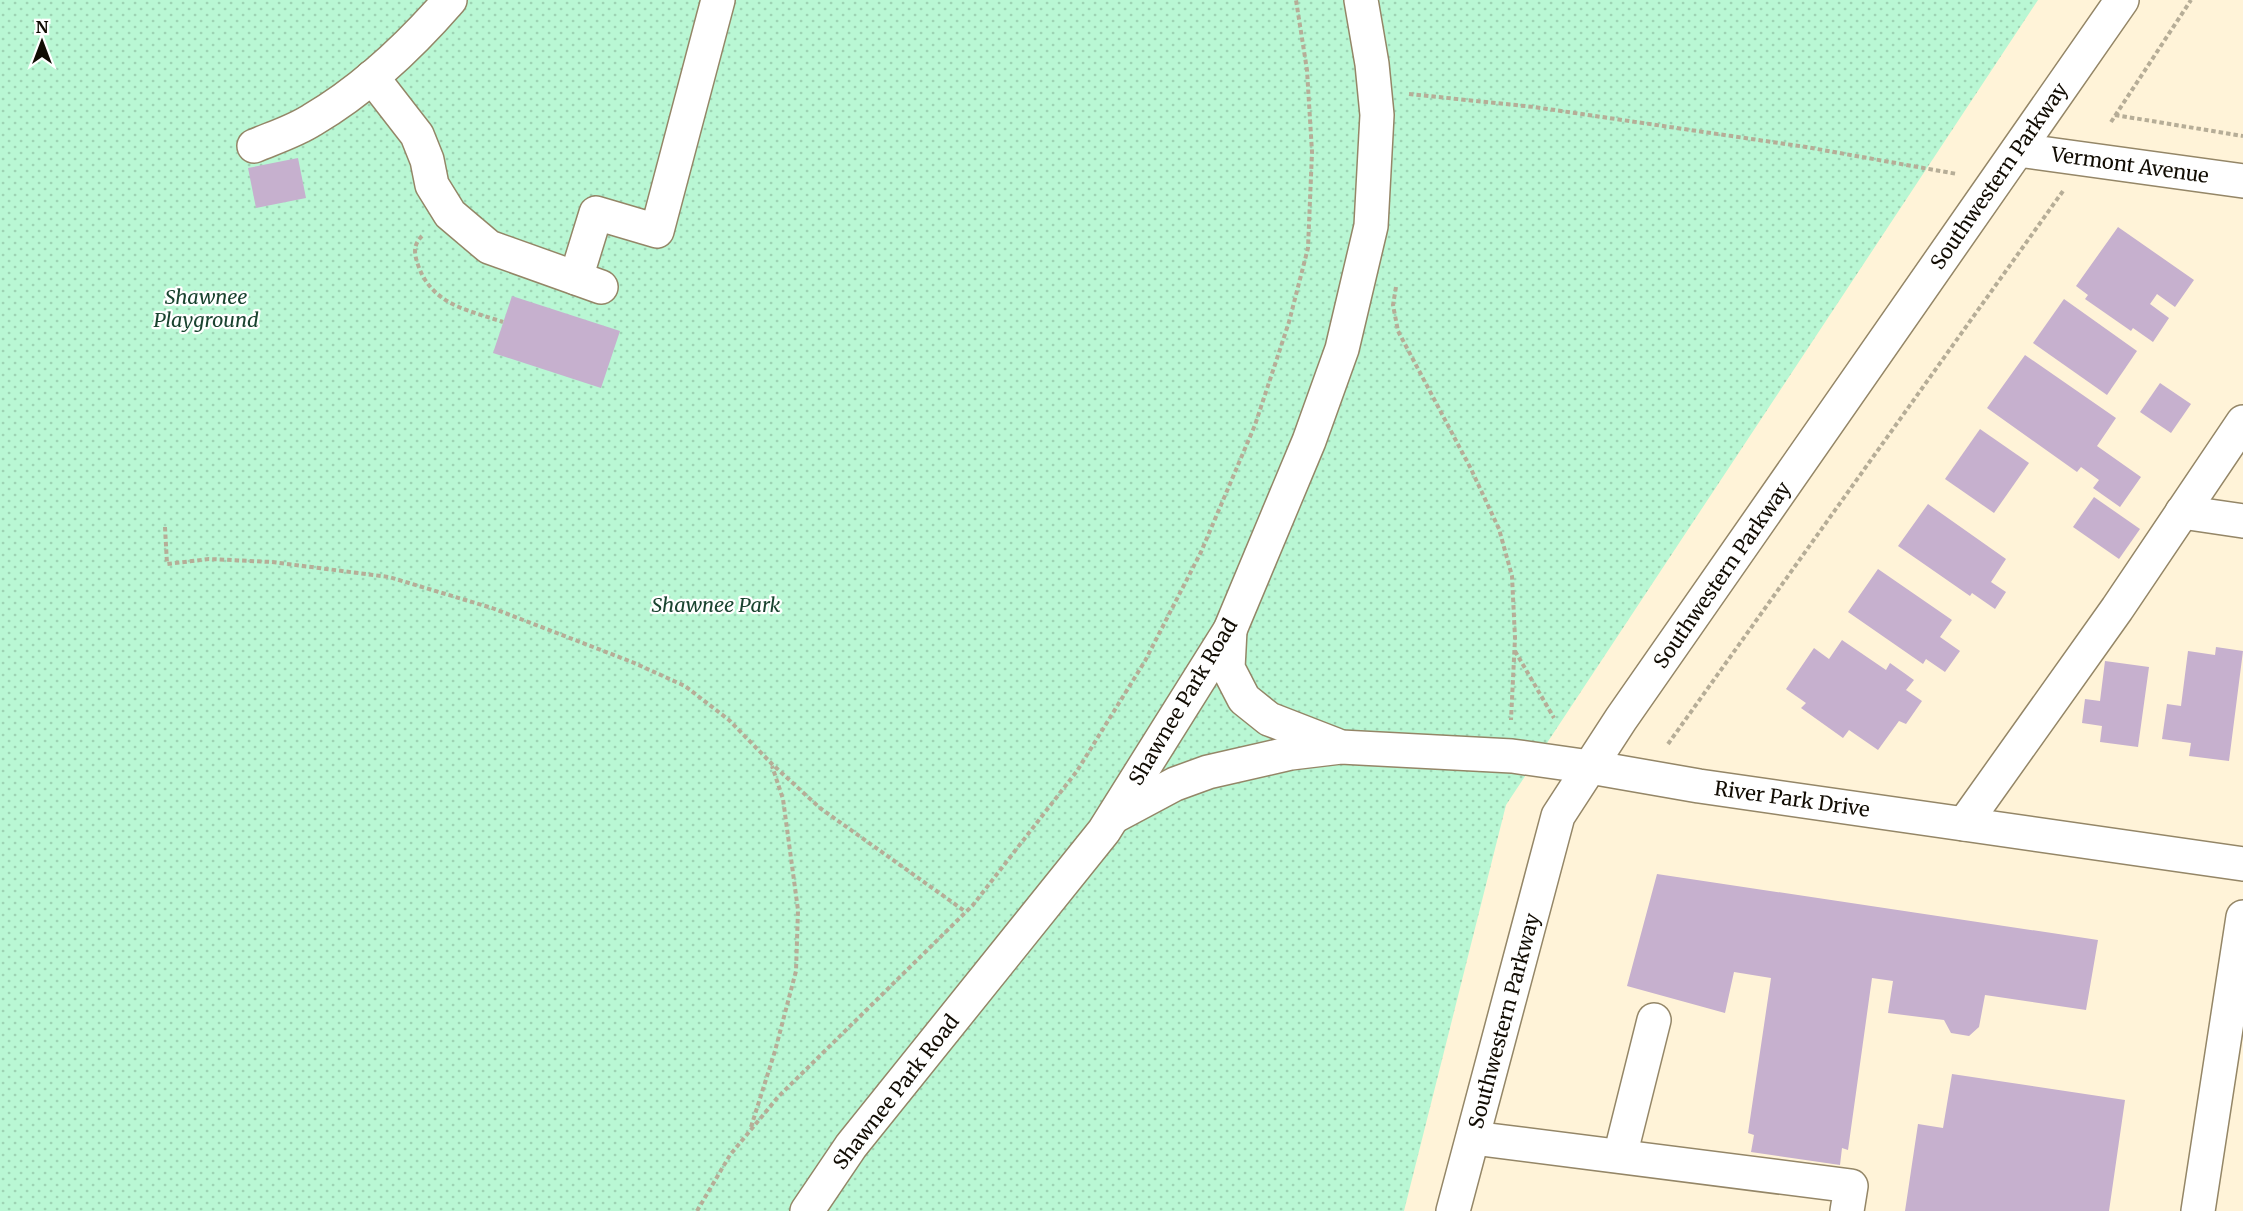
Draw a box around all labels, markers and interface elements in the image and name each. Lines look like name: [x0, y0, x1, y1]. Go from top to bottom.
north arrow: [12, 12, 72, 72]
text: N: [36, 17, 49, 37]
street label: Southwestern Parkway: [1925, 77, 2073, 274]
street label: Vermont Avenue: [2049, 141, 2210, 188]
park label: Shawnee Playground: [153, 284, 259, 332]
street label: Southwestern Parkway: [1648, 476, 1796, 673]
park label: Shawnee Park: [651, 592, 781, 617]
street label: Shawnee Park Road: [1123, 614, 1242, 790]
street label: River Park Drive: [1713, 775, 1871, 822]
street label: Southwestern Parkway: [1463, 910, 1544, 1131]
street label: Shawnee Park Road: [827, 1009, 964, 1174]

